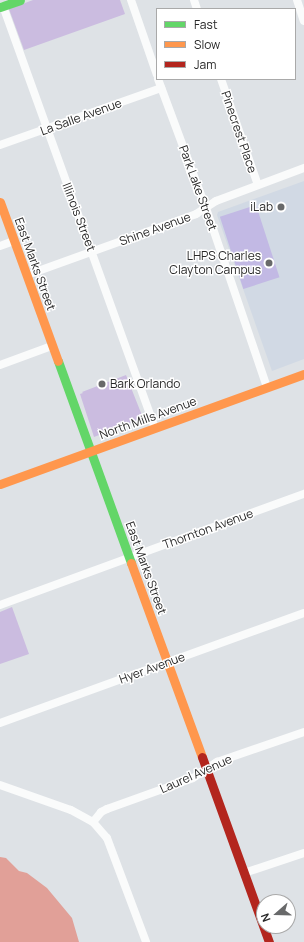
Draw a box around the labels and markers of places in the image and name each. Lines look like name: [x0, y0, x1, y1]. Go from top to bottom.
place label: iLab: [250, 200, 273, 214]
marker: iLab: [276, 202, 286, 212]
place label: LHPS Charles Clayton Campus: [169, 249, 261, 277]
marker: LHPS Charles Clayton Campus: [264, 258, 274, 268]
place label: Bark Orlando: [110, 377, 180, 391]
marker: Bark Orlando: [97, 379, 107, 389]

